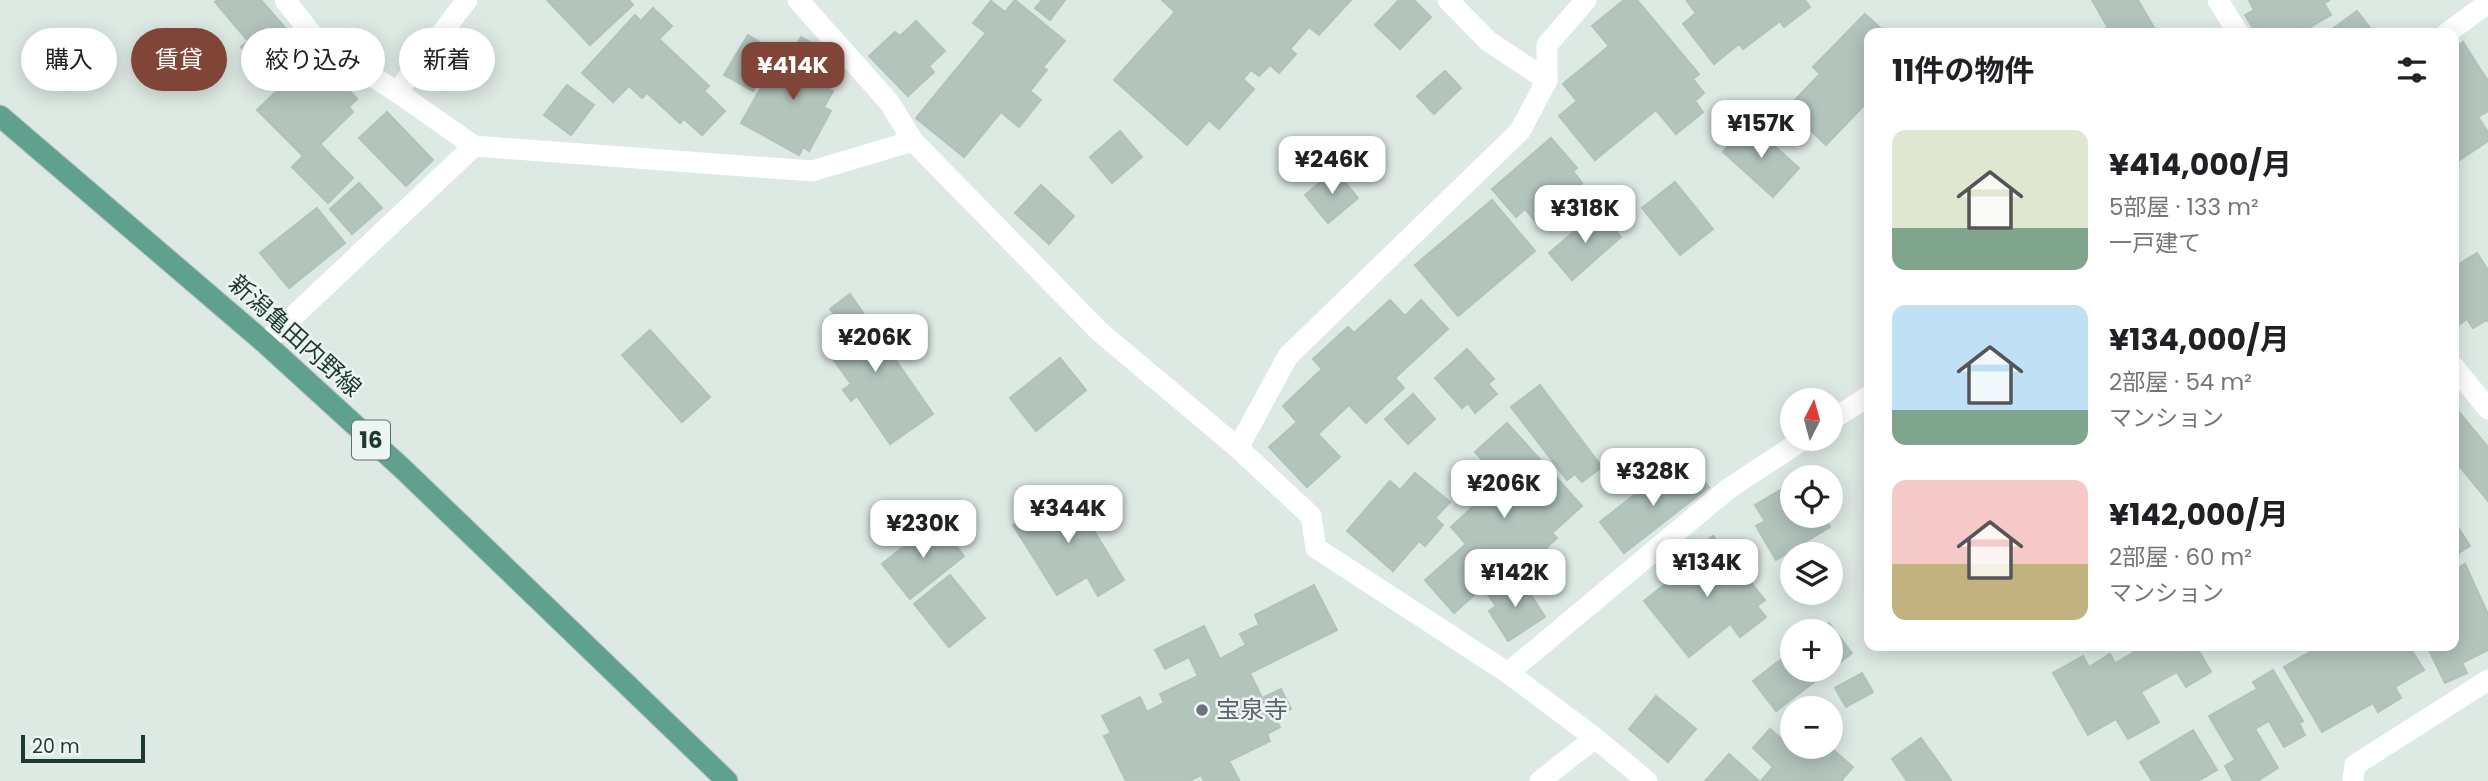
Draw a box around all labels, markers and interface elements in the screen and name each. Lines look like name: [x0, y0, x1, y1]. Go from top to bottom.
chip: 購入: [21, 28, 117, 91]
chip: 賃貸: [131, 28, 227, 91]
chip: 絞り込み: [241, 28, 385, 91]
chip: 新着: [399, 28, 495, 91]
pin: ¥414K: [744, 42, 842, 102]
text: ¥414K: [757, 49, 829, 81]
text: 11件の物件: [1892, 49, 2035, 92]
icon: filters: [2393, 51, 2431, 89]
pin: ¥157K: [1712, 100, 1810, 160]
text: ¥157K: [1727, 107, 1795, 139]
pin: ¥246K: [1283, 136, 1381, 196]
text: ¥246K: [1295, 143, 1369, 175]
text: ¥414,000/月: [2109, 143, 2292, 186]
icon: home: [1948, 158, 2032, 242]
pin: ¥318K: [1536, 186, 1634, 245]
text: 5部屋 · 133 m²: [2109, 191, 2258, 223]
text: ¥318K: [1551, 192, 1619, 224]
text: 一戸建て: [2109, 227, 2201, 259]
street label: 新潟亀田内野線: [222, 267, 369, 404]
pin: ¥206K: [826, 314, 924, 374]
text: ¥134,000/月: [2109, 318, 2290, 361]
text: ¥206K: [838, 321, 912, 353]
icon: home: [1948, 333, 2032, 417]
text: 2部屋 · 54 m²: [2109, 366, 2252, 398]
north arrow: [1780, 388, 1843, 452]
map controls: [1780, 388, 1843, 759]
text: マンション: [2109, 402, 2224, 434]
road number: 16: [352, 420, 390, 460]
pin: ¥328K: [1604, 448, 1702, 508]
text: ¥328K: [1616, 455, 1690, 487]
pin: ¥206K: [1455, 461, 1553, 520]
button: locate: [1780, 465, 1843, 528]
text: ¥206K: [1467, 467, 1541, 499]
pin: ¥344K: [1019, 486, 1117, 545]
text: ¥344K: [1030, 492, 1106, 524]
text: ¥142,000/月: [2109, 493, 2289, 536]
pin: ¥230K: [874, 500, 972, 560]
text: ¥230K: [886, 507, 960, 539]
icon: home: [1948, 508, 2032, 592]
pin: ¥134K: [1658, 540, 1756, 599]
text: 2部屋 · 60 m²: [2109, 541, 2252, 573]
button: layers: [1780, 542, 1843, 605]
text: ¥134K: [1672, 546, 1742, 578]
pin: ¥142K: [1466, 550, 1564, 609]
text: ¥142K: [1481, 556, 1549, 588]
text: マンション: [2109, 577, 2224, 609]
button: +: [1780, 619, 1843, 682]
place label: 宝泉寺: [1216, 693, 1288, 726]
button: −: [1780, 696, 1843, 759]
marker: 宝泉寺: [1194, 702, 1210, 718]
scale bar: [21, 732, 145, 764]
text: 20 m: [32, 733, 80, 760]

